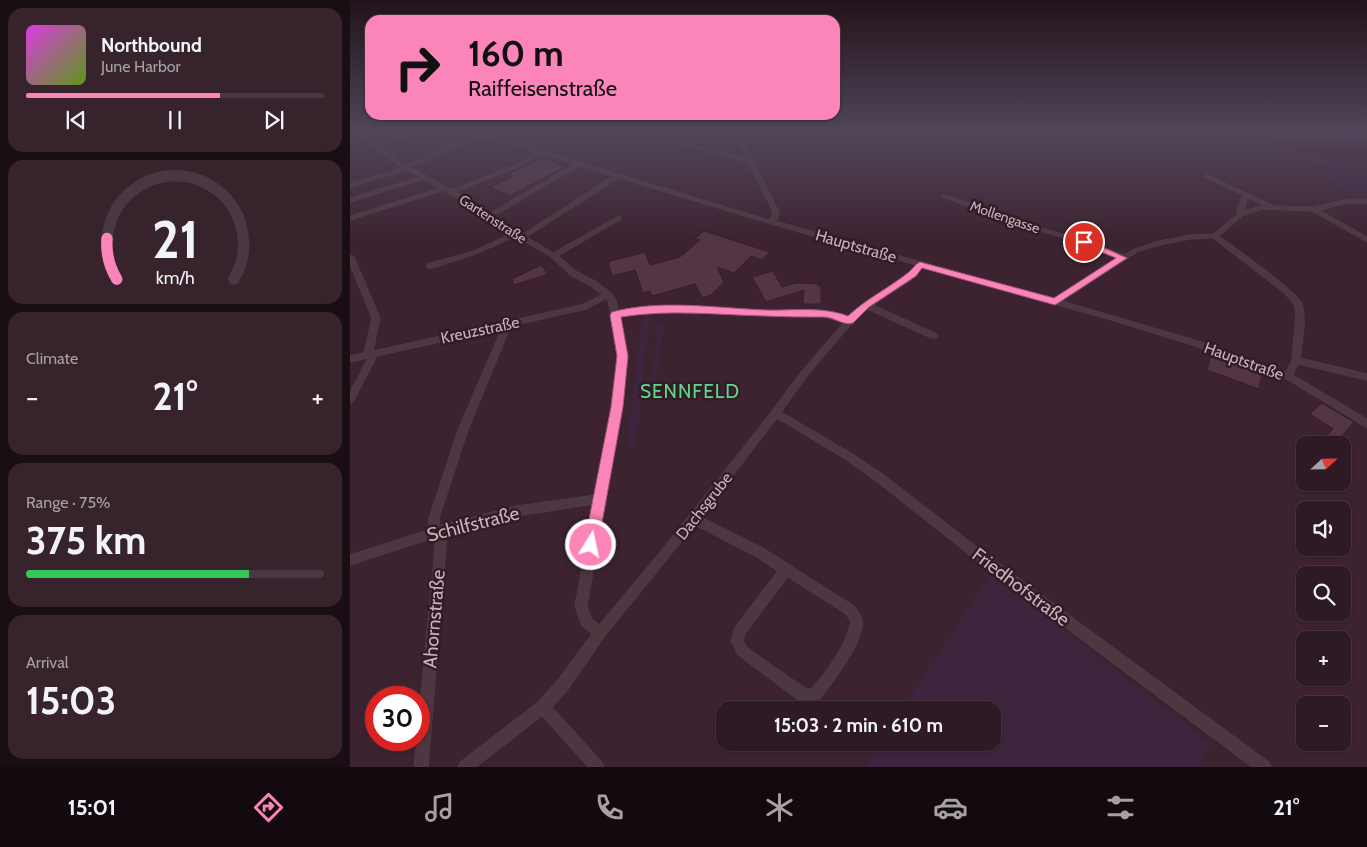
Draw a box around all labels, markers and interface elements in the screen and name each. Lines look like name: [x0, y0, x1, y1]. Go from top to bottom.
text: 160 m: [468, 32, 564, 75]
text: Northbound: [101, 34, 202, 57]
icon: right: [385, 35, 450, 100]
text: June Harbor: [101, 57, 181, 76]
text: Raiffeisenstraße: [468, 75, 617, 102]
icon: previous: [62, 106, 90, 134]
icon: pause: [161, 106, 189, 134]
icon: next: [260, 106, 288, 134]
street label: Gartenstraße: [456, 190, 530, 248]
street label: Mollengasse: [968, 197, 1042, 237]
text: 21: [152, 208, 198, 271]
pin: [1063, 221, 1105, 263]
street label: Hauptstraße: [813, 225, 899, 267]
icon: arrive: [1070, 228, 1098, 256]
text: km/h: [155, 267, 195, 288]
street label: Kreuzstraße: [439, 312, 521, 348]
street label: Hauptstraße: [1202, 338, 1286, 384]
text: Climate: [26, 349, 78, 368]
text: 21°: [152, 373, 198, 420]
text: −: [26, 380, 38, 414]
text: +: [312, 380, 324, 414]
district label: SENNFELD: [640, 380, 740, 403]
north arrow: [1296, 436, 1351, 491]
map controls: [1296, 436, 1351, 751]
street label: Dachsgrube: [672, 469, 736, 543]
text: Range · 75%: [26, 493, 110, 512]
street label: Schilfstraße: [424, 501, 522, 547]
button: sound: [1296, 501, 1351, 556]
text: 375 km: [26, 517, 146, 564]
position arrow: [564, 518, 616, 570]
street label: Friedhofstraße: [968, 543, 1075, 631]
button: search: [1296, 566, 1351, 621]
street label: Ahornstraße: [418, 568, 450, 669]
button: +: [1296, 631, 1351, 686]
text: Arrival: [26, 653, 69, 672]
text: 15:03: [26, 677, 116, 724]
speed limit sign: 30: [365, 686, 430, 751]
button: −: [1296, 696, 1351, 751]
text: 15:03 · 2 min · 610 m: [774, 714, 943, 737]
icon: directions: [251, 790, 286, 825]
icon: music: [422, 790, 457, 825]
icon: phone: [592, 790, 627, 825]
icon: climate: [762, 790, 797, 825]
icon: car: [933, 790, 968, 825]
icon: filters: [1103, 790, 1138, 825]
text: 15:01: [68, 794, 116, 821]
text: 21°: [1273, 794, 1299, 821]

